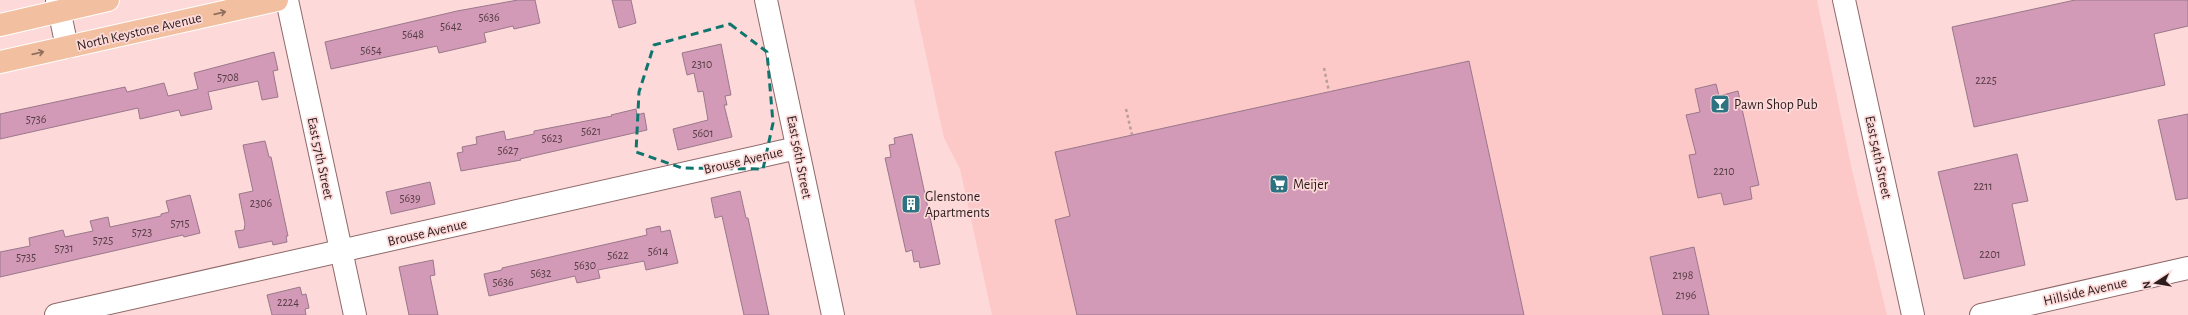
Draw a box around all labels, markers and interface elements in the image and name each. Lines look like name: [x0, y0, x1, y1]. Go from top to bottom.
one-way arrow: [213, 8, 226, 16]
street label: North Keystone Avenue: [76, 11, 203, 53]
house number: 5636: [478, 11, 500, 23]
house number: 5642: [440, 20, 462, 32]
house number: 5648: [402, 28, 424, 40]
house number: 5654: [360, 44, 382, 56]
one-way arrow: [31, 49, 44, 57]
house number: 2310: [692, 58, 712, 70]
house number: 5708: [217, 71, 239, 83]
house number: 2225: [1975, 74, 1997, 86]
bar icon: Pawn Shop Pub: [1709, 93, 1731, 115]
place label: Pawn Shop Pub: [1734, 98, 1818, 112]
house number: 5736: [26, 113, 47, 125]
street label: East 56th Street: [784, 114, 814, 200]
street label: East 54th Street: [1862, 114, 1894, 201]
street label: East 57th Street: [304, 116, 336, 201]
house number: 5621: [581, 125, 601, 137]
house number: 5601: [692, 127, 714, 139]
house number: 5623: [541, 132, 563, 144]
house number: 5627: [497, 144, 519, 156]
street label: Brouse Avenue: [702, 145, 784, 177]
house number: 2210: [1713, 165, 1735, 177]
supermarket icon: Meijer: [1268, 173, 1290, 195]
place label: Meijer: [1293, 178, 1329, 192]
house number: 2211: [1973, 180, 1993, 192]
place label: Glenstone Apartments: [925, 190, 990, 220]
house number: 5639: [399, 192, 421, 204]
building icon: Glenstone Apartments: [900, 193, 922, 215]
house number: 2306: [250, 197, 273, 209]
house number: 5715: [170, 217, 190, 229]
street label: Brouse Avenue: [386, 217, 468, 249]
house number: 5723: [132, 226, 152, 238]
house number: 5725: [93, 234, 113, 246]
house number: 5731: [54, 242, 74, 254]
house number: 5614: [648, 245, 669, 257]
house number: 2201: [1979, 248, 2001, 260]
house number: 5622: [607, 249, 629, 261]
house number: 5735: [16, 251, 36, 263]
house number: 5630: [574, 259, 596, 271]
north arrow: [2136, 263, 2176, 303]
house number: 5632: [530, 267, 552, 279]
house number: 2198: [1673, 269, 1694, 281]
house number: 5636: [492, 276, 514, 288]
street label: Hillside Avenue: [2042, 276, 2128, 308]
text: N: [2141, 280, 2153, 290]
house number: 2196: [1676, 289, 1697, 301]
house number: 2224: [277, 296, 299, 308]

